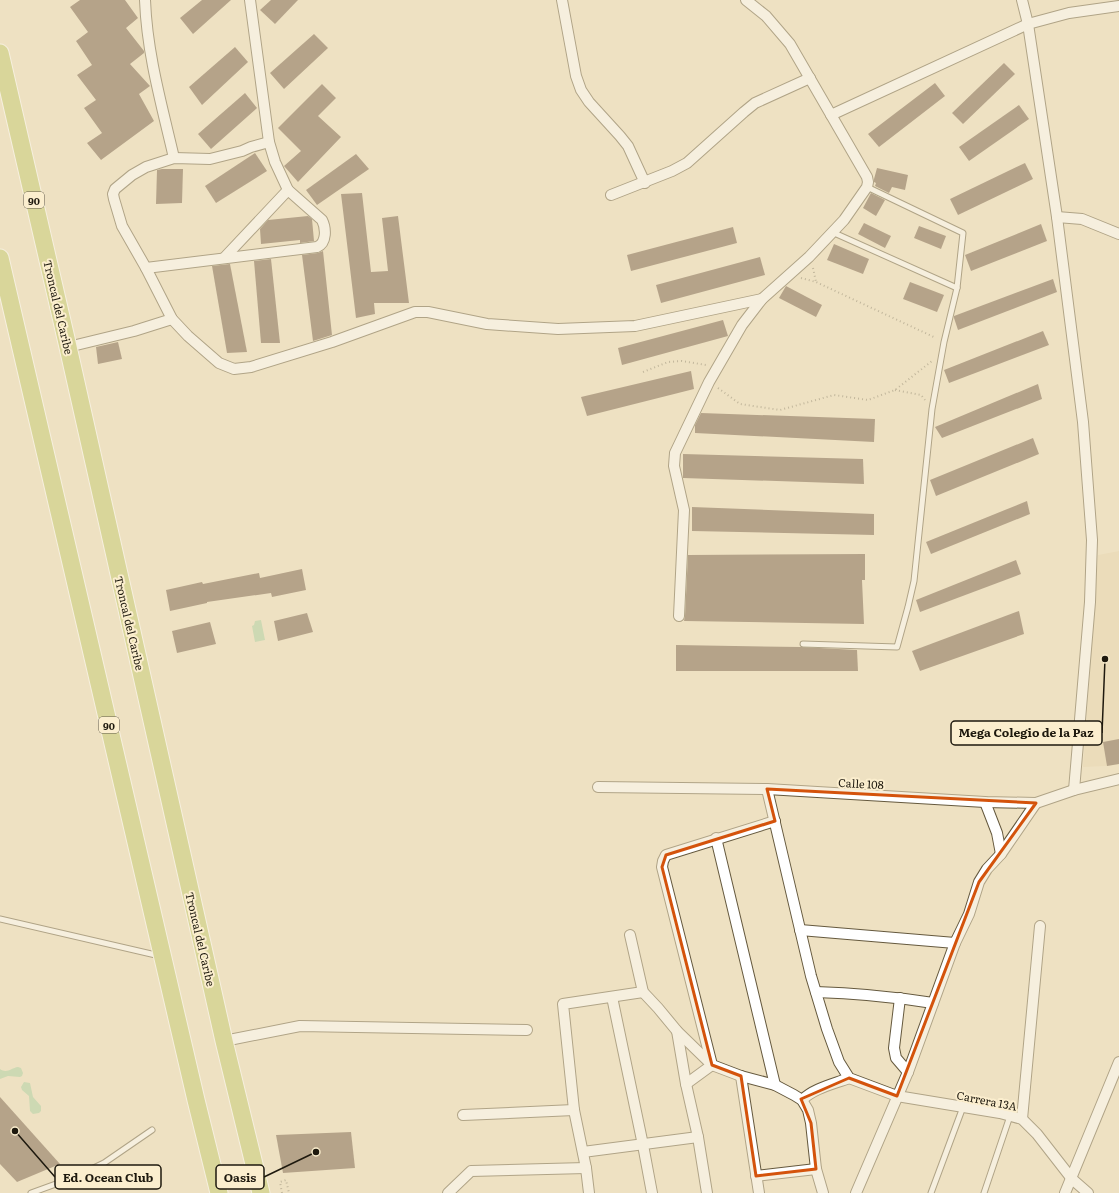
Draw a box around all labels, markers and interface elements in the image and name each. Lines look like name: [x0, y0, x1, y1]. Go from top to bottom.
road number: 90: [24, 192, 44, 208]
street label: Troncal del Caribe: [40, 258, 78, 356]
street label: Troncal del Caribe: [111, 574, 149, 672]
road number: 90: [99, 717, 119, 733]
callout: Mega Colegio de la Paz: [951, 721, 1102, 745]
text: Mega Colegio de la Paz: [958, 723, 1094, 741]
street label: Calle 108: [838, 774, 884, 792]
street label: Troncal del Caribe: [182, 890, 220, 988]
street label: Carrera 13A: [955, 1086, 1019, 1114]
callout: Ed. Ocean Club: [55, 1165, 161, 1189]
callout: Oasis: [216, 1165, 264, 1189]
text: Ed. Ocean Club: [63, 1168, 154, 1186]
text: Oasis: [224, 1168, 256, 1186]

